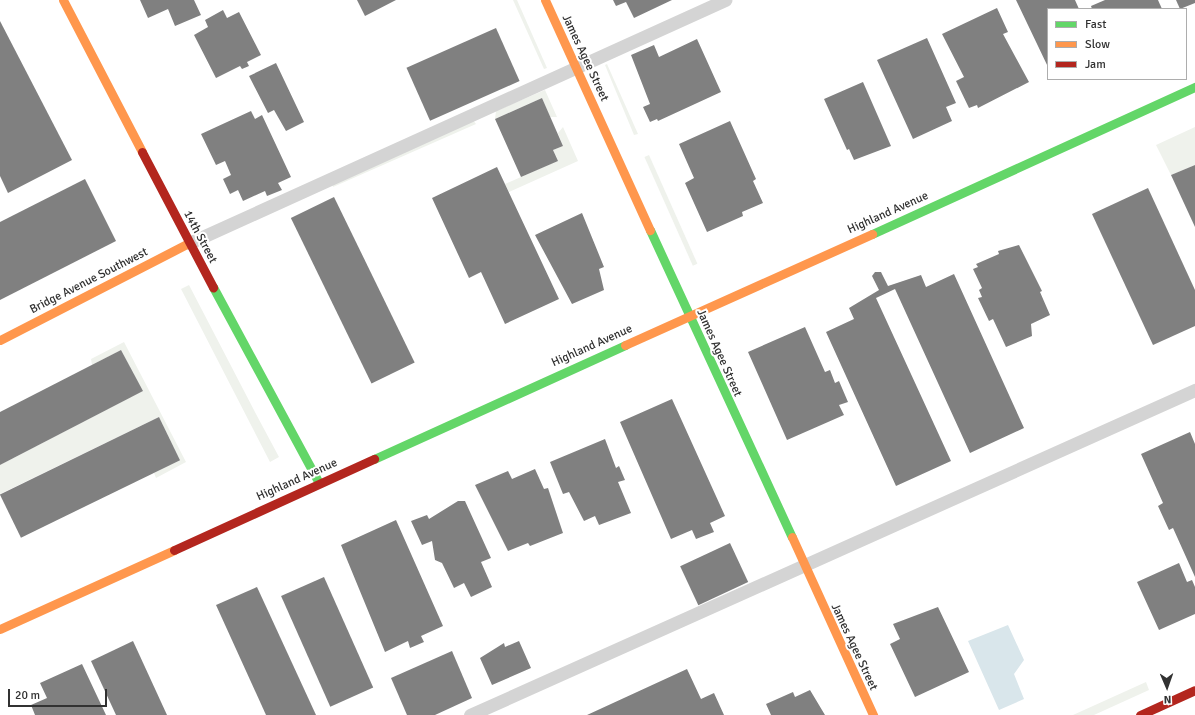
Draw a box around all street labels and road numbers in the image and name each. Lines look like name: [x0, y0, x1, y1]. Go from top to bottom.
street label: James Agee Street: [559, 12, 611, 104]
street label: Highland Avenue: [845, 189, 931, 237]
street label: 14th Street: [180, 208, 220, 266]
street label: Bridge Avenue Southwest: [28, 245, 150, 317]
street label: James Agee Street: [693, 307, 745, 399]
street label: Highland Avenue: [549, 322, 635, 370]
street label: Highland Avenue: [254, 456, 340, 504]
street label: James Agee Street: [828, 601, 880, 693]

